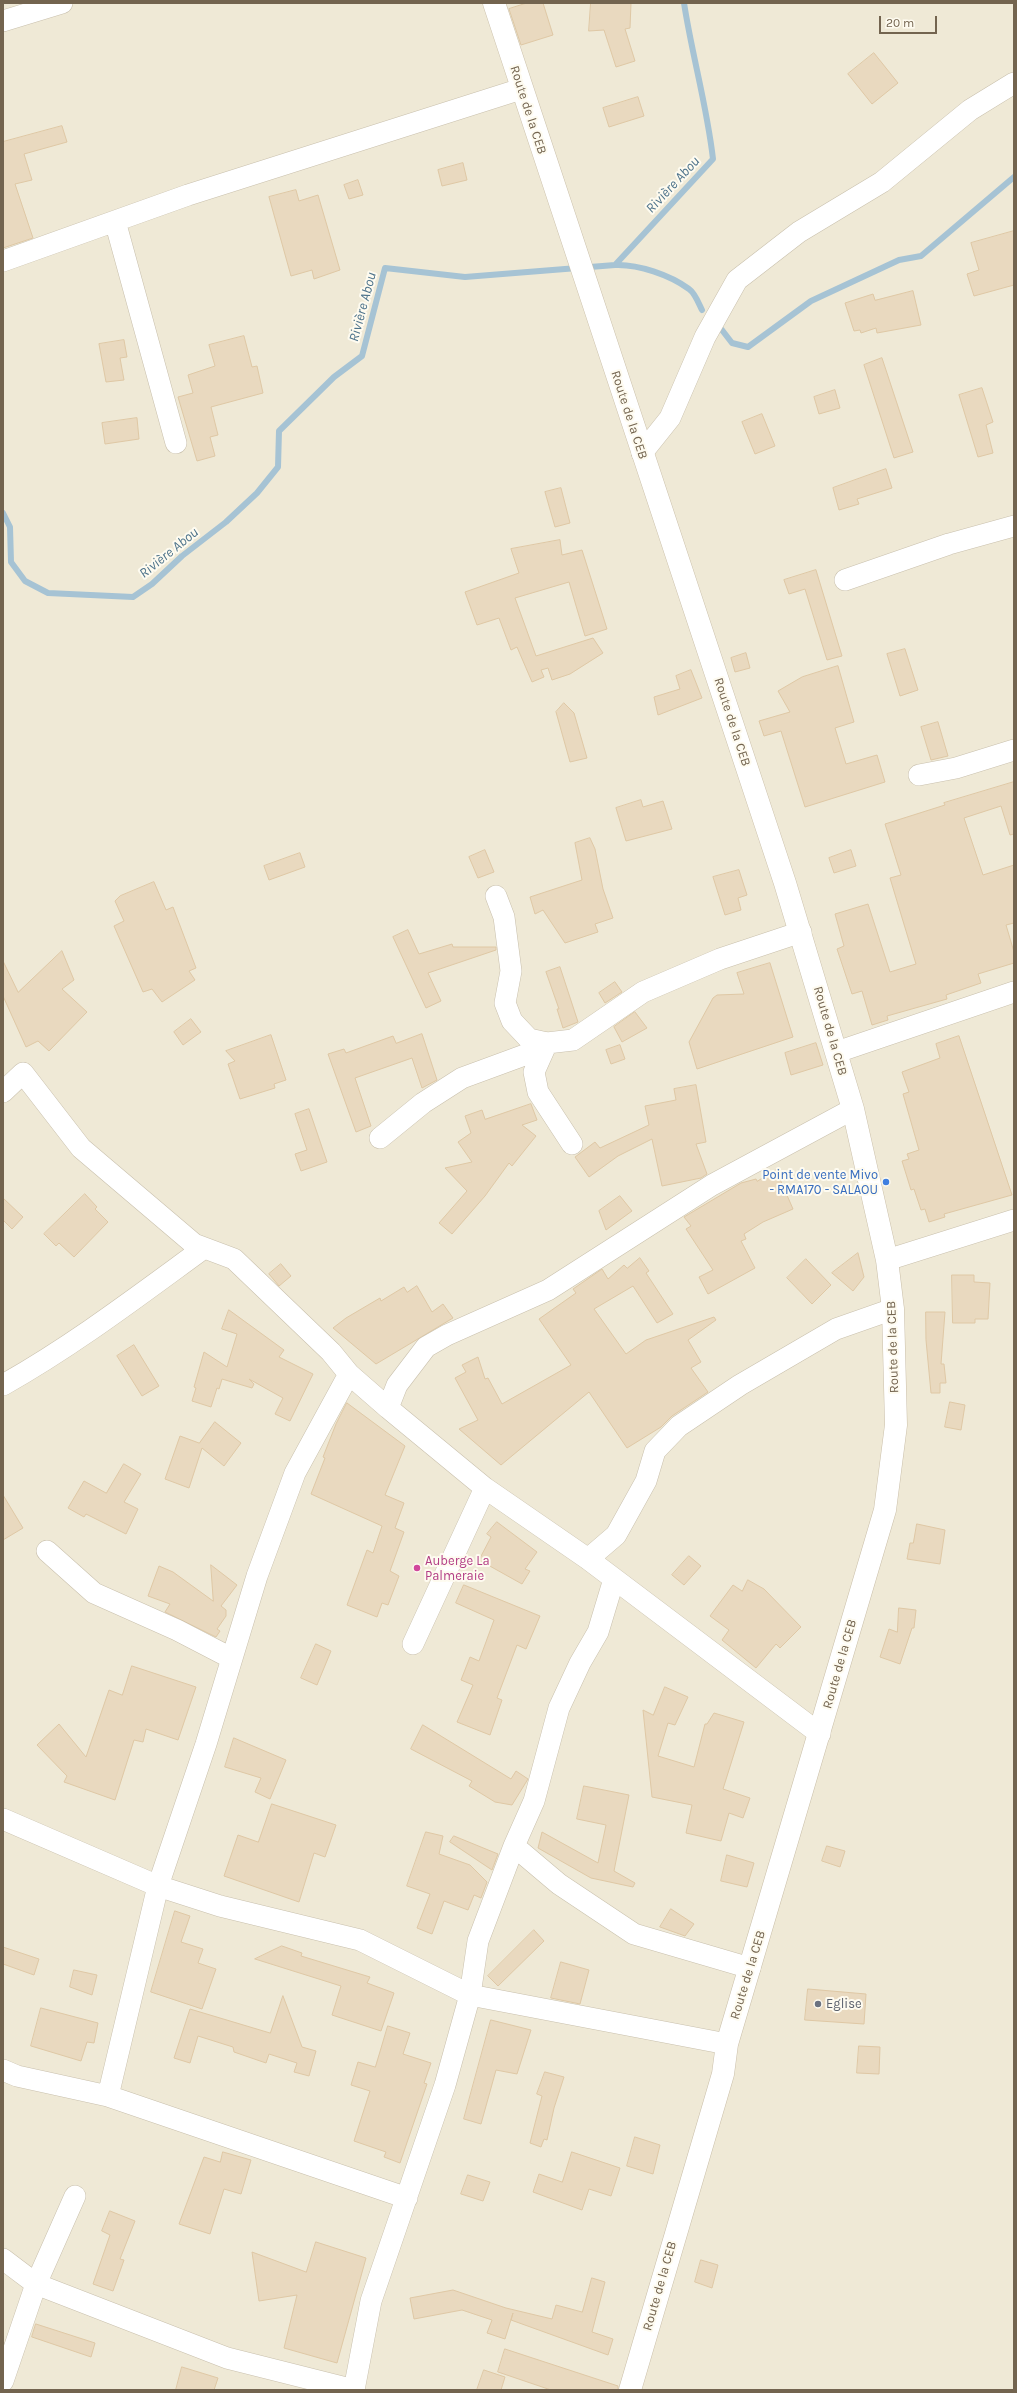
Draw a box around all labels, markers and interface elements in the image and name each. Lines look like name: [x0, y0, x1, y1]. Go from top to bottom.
scale bar: [881, 8, 939, 34]
text: 20 m: [886, 16, 914, 30]
street label: Route de la CEB: [506, 64, 550, 156]
water label: Rivière Abou: [642, 153, 704, 217]
water label: Rivière Abou: [346, 270, 380, 344]
street label: Route de la CEB: [607, 369, 651, 461]
water label: Rivière Abou: [136, 524, 202, 582]
street label: Route de la CEB: [710, 676, 754, 768]
street label: Route de la CEB: [810, 984, 850, 1078]
place label: Point de vente Mivo - RMA170 - SALAOU: [762, 1167, 878, 1198]
marker: Point de vente Mivo - RMA170 - SALAOU: [881, 1177, 891, 1187]
street label: Route de la CEB: [884, 1301, 902, 1393]
place label: Auberge La Palmeraie: [425, 1553, 490, 1584]
marker: Auberge La Palmeraie: [412, 1563, 422, 1573]
street label: Route de la CEB: [820, 1617, 860, 1711]
street label: Route de la CEB: [727, 1929, 769, 2021]
place label: Eglise: [826, 1996, 862, 2012]
marker: Eglise: [813, 1999, 823, 2009]
street label: Route de la CEB: [640, 2239, 680, 2333]

